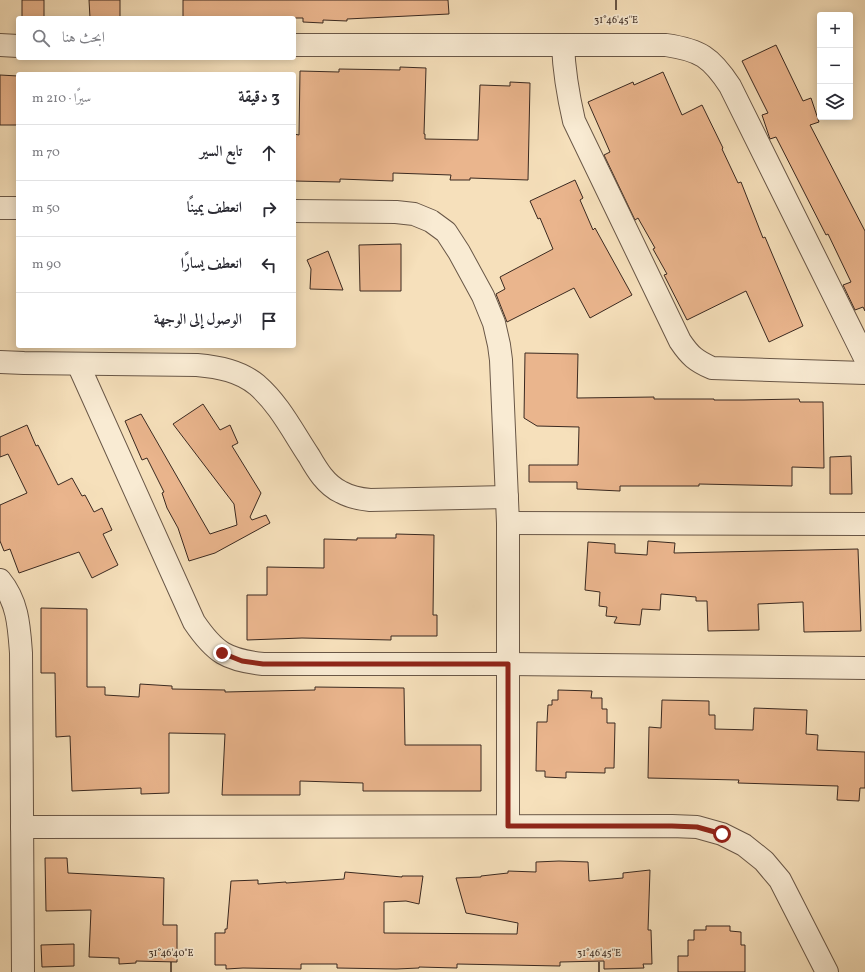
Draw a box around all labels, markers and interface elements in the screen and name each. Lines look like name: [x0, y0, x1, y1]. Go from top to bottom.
map controls: [817, 12, 853, 120]
button: +: [817, 12, 853, 48]
text: 31°46'45"E: [594, 13, 638, 27]
search box: [16, 16, 296, 60]
icon: search: [30, 27, 52, 49]
text: ابحث هنا: [62, 28, 105, 49]
button: −: [817, 48, 853, 84]
button: layers: [817, 84, 853, 120]
text: 3 دقيقة: [238, 86, 280, 109]
text: سيرًا · 210 m: [32, 90, 91, 108]
text: تابع السير: [200, 142, 242, 163]
icon: ahead: [258, 142, 280, 164]
text: 70 m: [32, 144, 60, 162]
text: انعطف يمينًا: [187, 198, 242, 219]
icon: right: [258, 198, 280, 220]
text: 50 m: [32, 200, 60, 218]
text: انعطف يسارًا: [181, 254, 242, 275]
icon: left: [258, 254, 280, 276]
text: 90 m: [32, 256, 61, 274]
text: الوصول إلى الوجهة: [154, 310, 242, 331]
icon: arrive: [258, 310, 280, 332]
route end: [213, 644, 231, 662]
route start: [713, 825, 731, 843]
text: 31°46'40"E: [148, 946, 194, 960]
text: 31°46'45"E: [577, 946, 621, 960]

